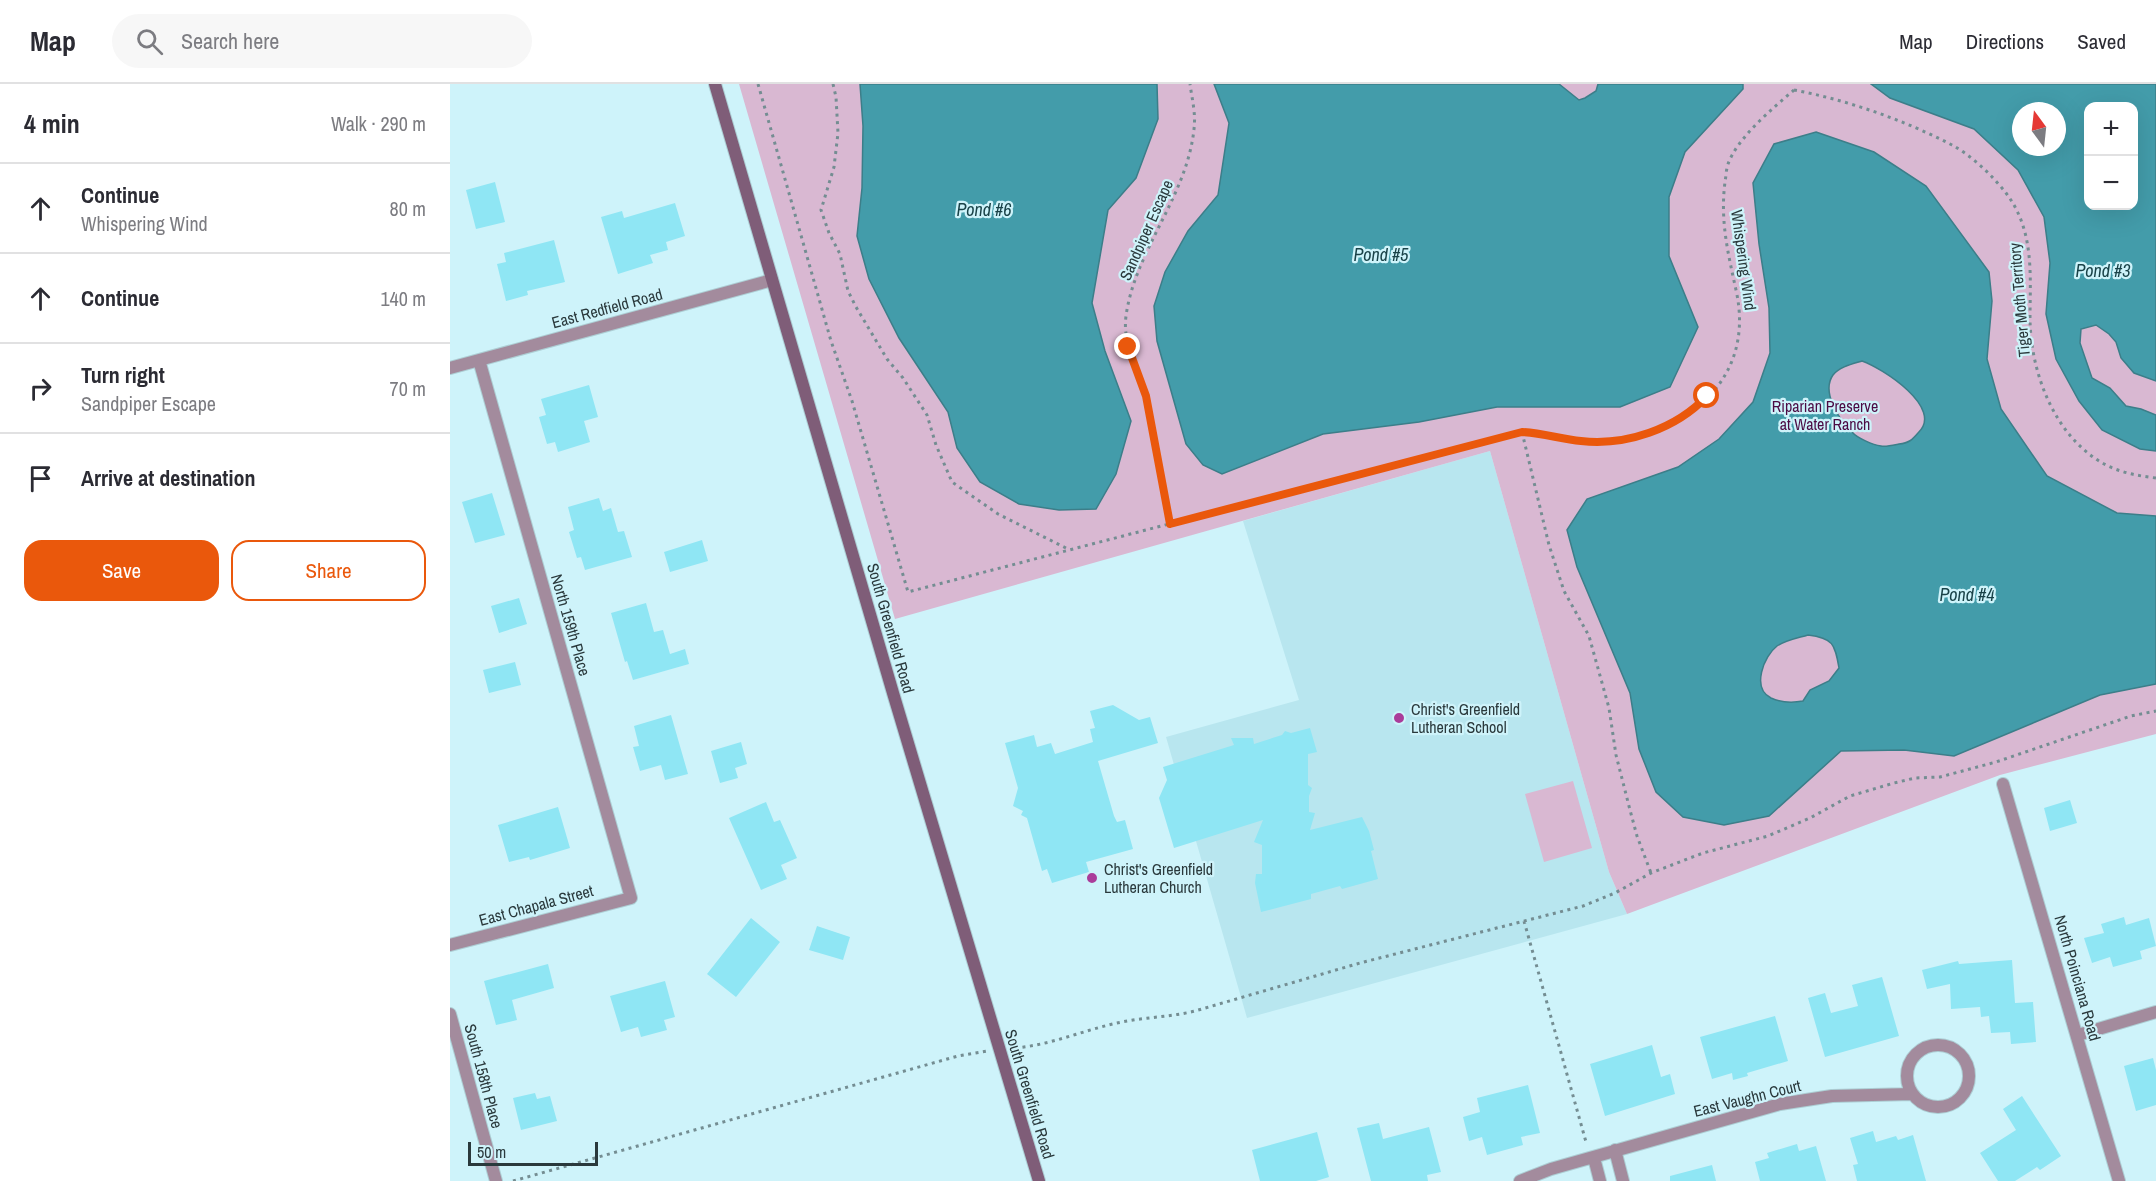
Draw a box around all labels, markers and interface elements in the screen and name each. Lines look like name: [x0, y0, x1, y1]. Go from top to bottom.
search box: [112, 14, 532, 68]
text: Map: [30, 22, 76, 60]
icon: search: [133, 25, 166, 58]
text: Search here: [181, 26, 279, 56]
text: Map: [1899, 27, 1933, 56]
text: Directions: [1966, 27, 2044, 56]
text: Saved: [2077, 27, 2126, 56]
north arrow: [2012, 102, 2066, 156]
map controls: [2084, 102, 2138, 210]
button: +: [2084, 102, 2138, 156]
text: 4 min: [24, 106, 80, 141]
text: Walk · 290 m: [331, 110, 426, 137]
button: −: [2084, 156, 2138, 210]
street label: Sandpiper Escape: [1114, 176, 1178, 284]
text: Continue: [81, 180, 159, 210]
icon: ahead: [24, 192, 57, 225]
text: 80 m: [390, 195, 426, 222]
water label: Pond #6: [957, 197, 1012, 222]
street label: Whispering Wind: [1726, 208, 1762, 312]
text: Whispering Wind: [81, 210, 208, 237]
street label: Tiger Moth Territory: [2003, 241, 2035, 358]
water label: Pond #5: [1354, 242, 1409, 267]
water label: Pond #3: [2076, 258, 2131, 283]
icon: ahead: [24, 282, 57, 315]
text: Continue: [81, 283, 159, 313]
street label: East Redfield Road: [549, 283, 665, 333]
text: 140 m: [380, 285, 426, 312]
route end: [1114, 333, 1140, 359]
text: Turn right: [81, 360, 165, 390]
icon: right: [24, 372, 57, 405]
text: 70 m: [390, 375, 426, 402]
route start: [1693, 382, 1719, 408]
text: Sandpiper Escape: [81, 390, 216, 417]
park label: Riparian Preserve at Water Ranch: [1772, 395, 1878, 435]
icon: arrive: [24, 462, 57, 495]
text: Arrive at destination: [81, 463, 255, 493]
button: Save: [24, 540, 219, 601]
button: Share: [231, 540, 426, 601]
street label: South Greenfield Road: [862, 560, 920, 696]
street label: North 159th Place: [546, 571, 596, 679]
water label: Pond #4: [1940, 582, 1995, 607]
place label: Christ's Greenfield Lutheran School: [1411, 698, 1520, 738]
marker: Christ's Greenfield Lutheran School: [1392, 711, 1406, 725]
place label: Christ's Greenfield Lutheran Church: [1104, 858, 1213, 898]
marker: Christ's Greenfield Lutheran Church: [1085, 871, 1099, 885]
street label: East Chapala Street: [476, 879, 596, 931]
street label: North Poinciana Road: [2050, 913, 2106, 1043]
street label: South 158th Place: [459, 1021, 509, 1131]
street label: South Greenfield Road: [1000, 1027, 1060, 1161]
street label: East Vaughn Court: [1691, 1074, 1803, 1122]
scale bar: [468, 1139, 598, 1166]
text: 50 m: [477, 1141, 506, 1163]

